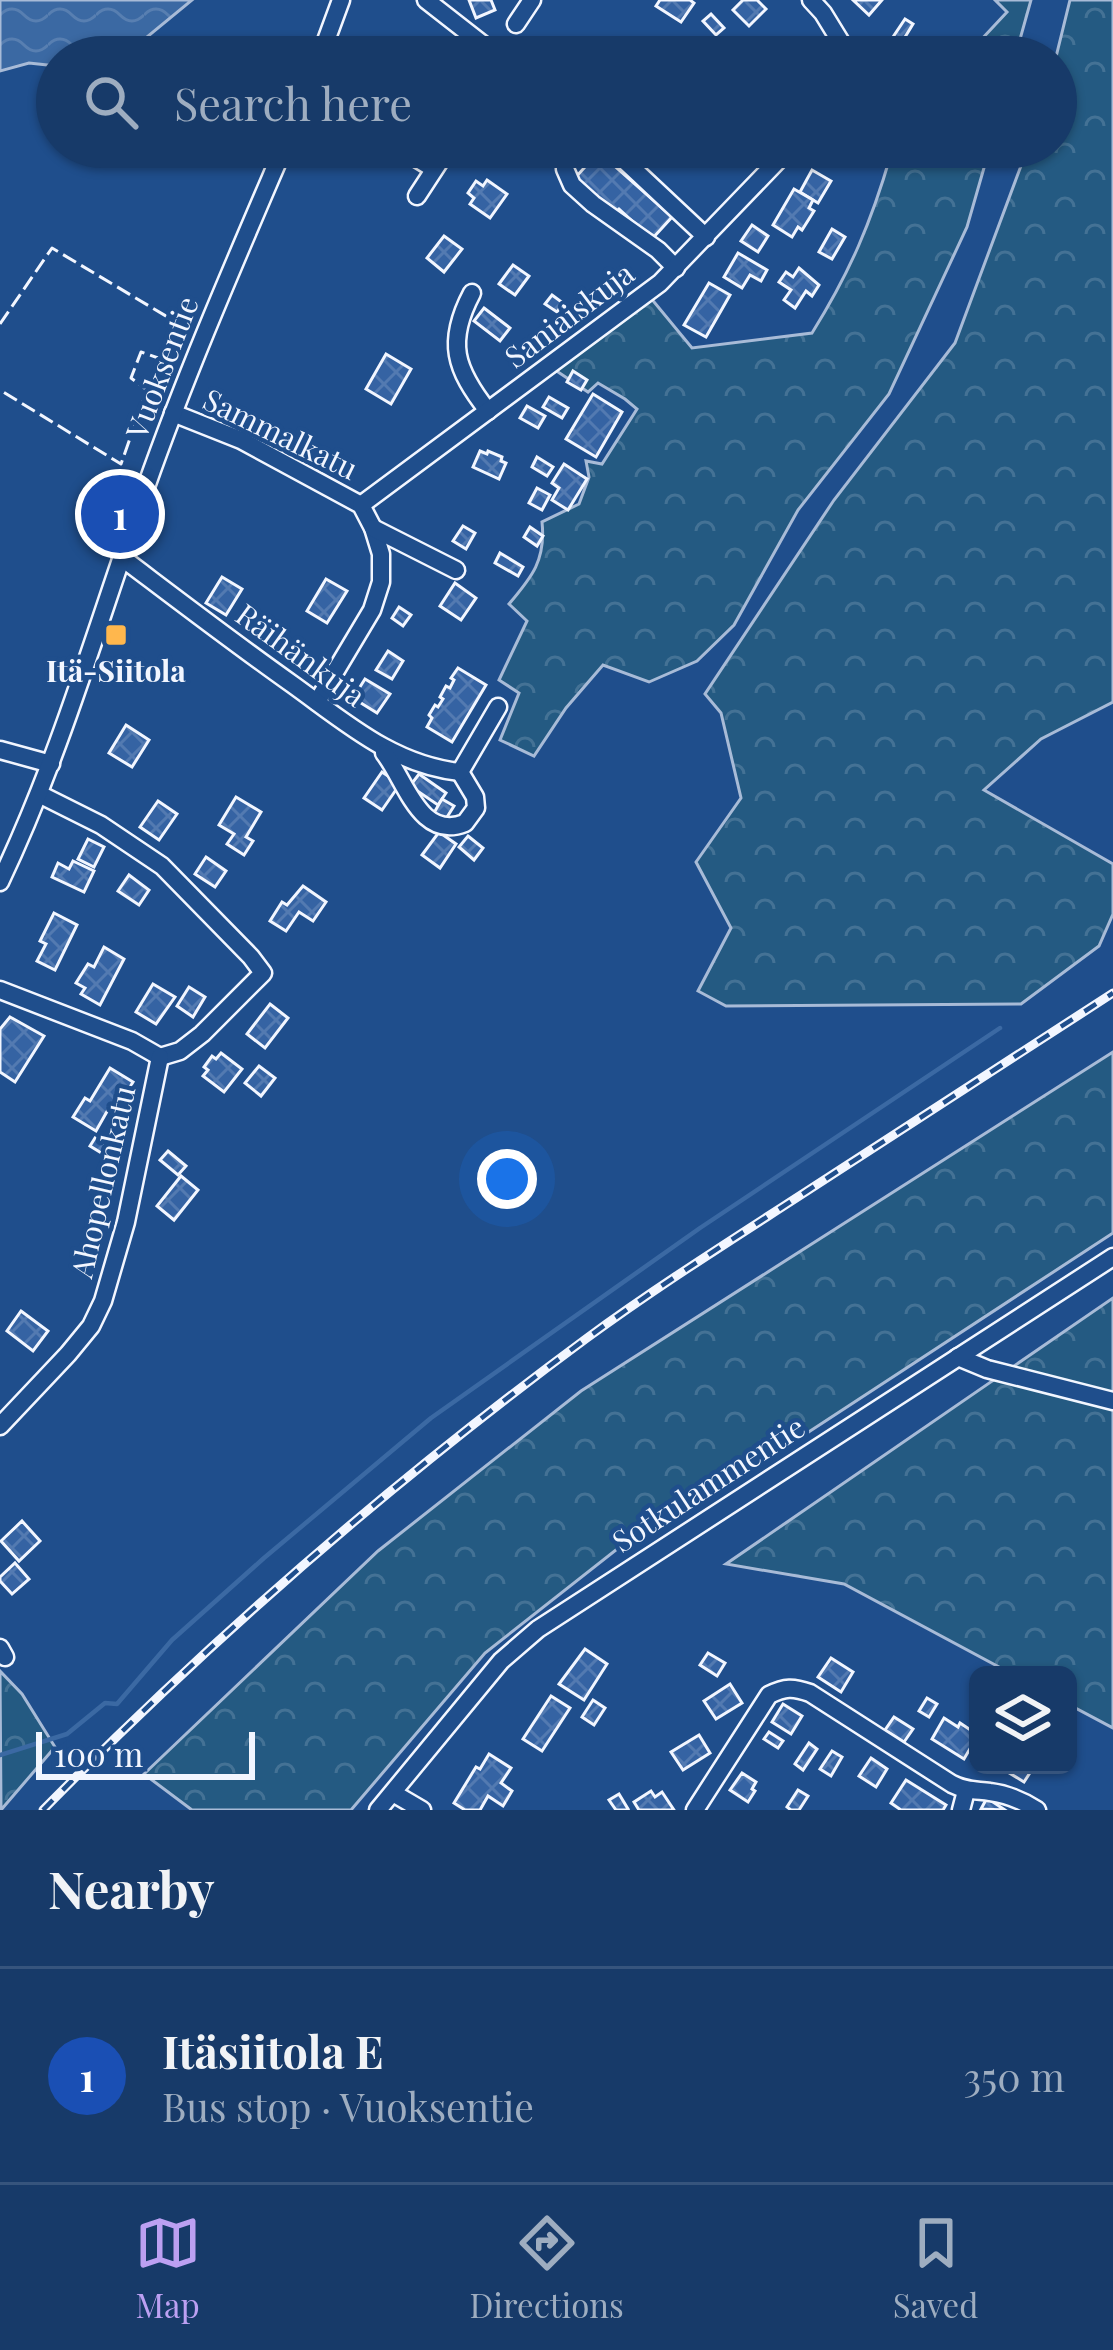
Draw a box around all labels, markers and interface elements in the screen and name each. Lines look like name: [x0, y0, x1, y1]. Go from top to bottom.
search box: [36, 36, 1077, 168]
icon: search: [78, 69, 144, 135]
text: Search here: [174, 72, 412, 132]
street label: Saniaiskuja: [496, 253, 642, 376]
street label: Vuoksentie: [115, 290, 207, 445]
street label: Sammalkatu: [197, 379, 365, 488]
pin: 1: [81, 469, 159, 559]
street label: Räihänkuja: [229, 594, 374, 715]
marker: Itä-Siitola: [103, 622, 129, 648]
place label: Itä-Siitola: [46, 650, 186, 690]
street label: Ahopellonkatu: [60, 1082, 144, 1283]
your location: [477, 1149, 537, 1209]
street label: Sotkulammentie: [604, 1406, 812, 1560]
map controls: [969, 1666, 1077, 1774]
button: layers: [969, 1666, 1077, 1774]
scale bar: [36, 1726, 255, 1779]
text: 100 m: [54, 1731, 143, 1775]
text: Nearby: [48, 1854, 214, 1922]
text: Itäsiitola E: [162, 2020, 384, 2080]
text: 1: [80, 2050, 94, 2102]
text: 350 m: [963, 2050, 1065, 2102]
text: Bus stop · Vuoksentie: [162, 2080, 534, 2132]
tab: Map: [135, 2210, 201, 2326]
tab: Directions: [470, 2210, 624, 2326]
tab: Saved: [893, 2210, 979, 2326]

